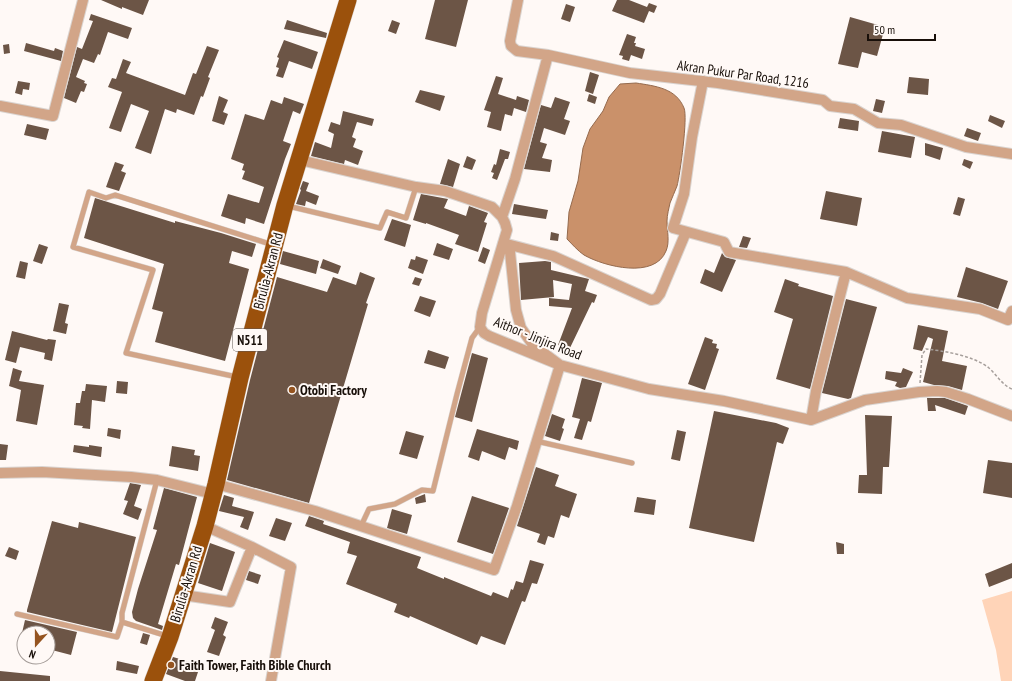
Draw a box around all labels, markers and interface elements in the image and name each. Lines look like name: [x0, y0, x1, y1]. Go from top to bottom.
scale bar: [868, 16, 935, 42]
text: 50 m: [874, 22, 895, 37]
street label: Akran Pukur Par Road, 1216: [676, 56, 810, 92]
street label: Birulia-Akran Rd: [249, 231, 287, 311]
street label: Aithor - Jinjira Road: [491, 312, 585, 364]
road number: N511: [233, 329, 267, 351]
place label: Otobi Factory: [300, 381, 367, 399]
marker: Otobi Factory: [287, 385, 297, 395]
street label: Birulia-Akran Rd: [166, 544, 206, 624]
north arrow: [16, 625, 56, 665]
text: N: [27, 647, 38, 662]
place label: Faith Tower, Faith Bible Church: [179, 656, 331, 674]
marker: Faith Tower, Faith Bible Church: [166, 660, 176, 670]

